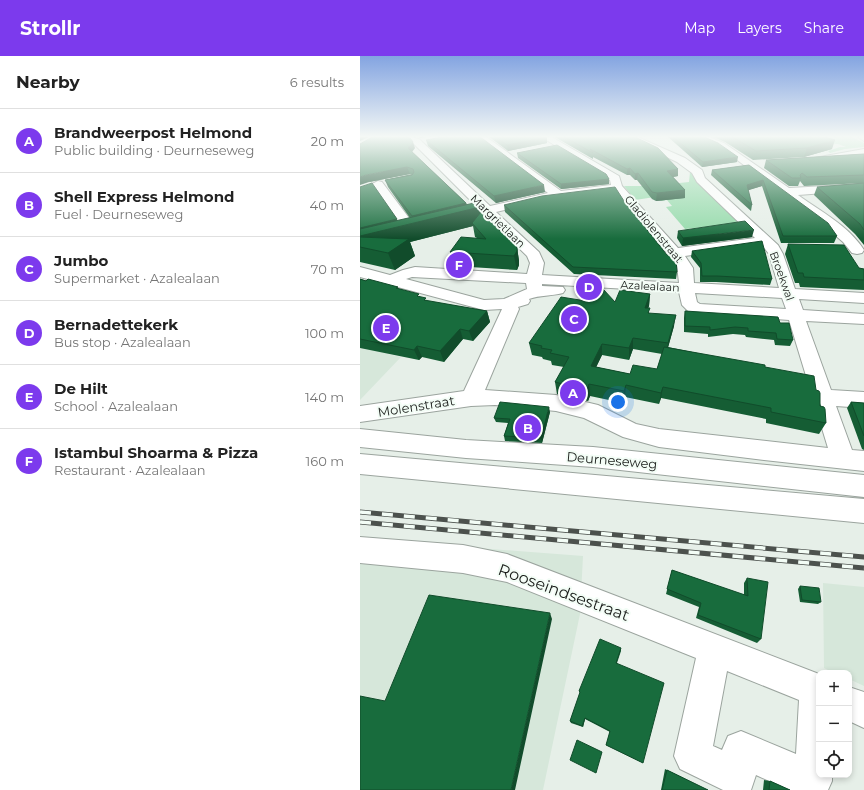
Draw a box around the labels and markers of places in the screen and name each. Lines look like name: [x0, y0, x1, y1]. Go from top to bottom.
pin: F: [446, 250, 472, 280]
pin: D: [576, 272, 602, 302]
pin: C: [561, 304, 587, 334]
pin: E: [373, 313, 399, 343]
pin: A: [560, 378, 586, 408]
pin: B: [515, 413, 541, 443]

